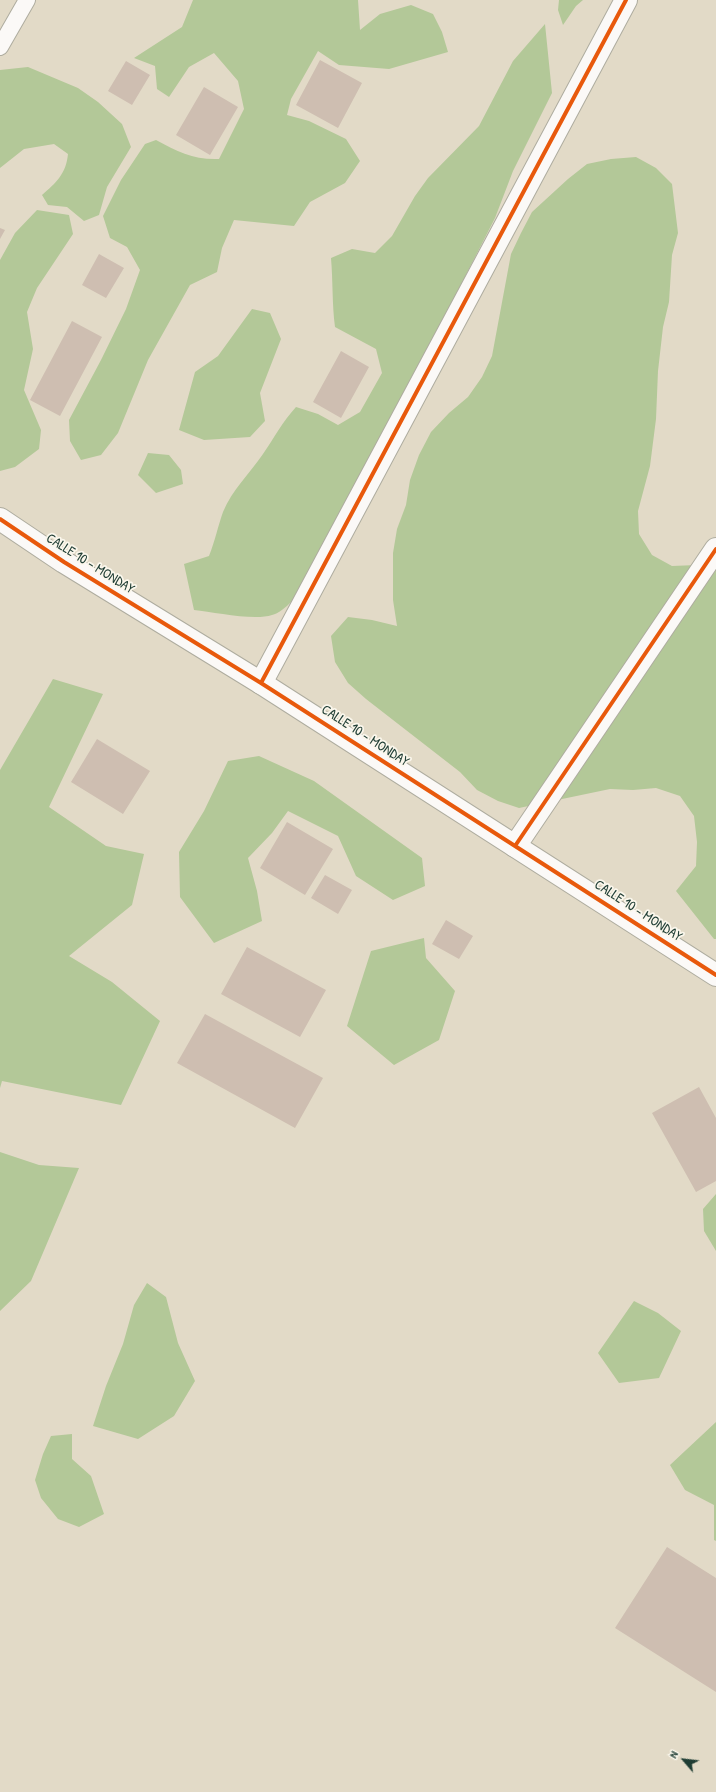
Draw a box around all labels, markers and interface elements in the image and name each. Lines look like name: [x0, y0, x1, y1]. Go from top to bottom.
street label: CALLE 10 - MONDAY: [43, 530, 137, 598]
street label: CALLE 10 - MONDAY: [318, 701, 412, 771]
street label: CALLE 10 - MONDAY: [591, 876, 685, 946]
north arrow: [664, 1740, 704, 1780]
text: N: [666, 1749, 681, 1760]

